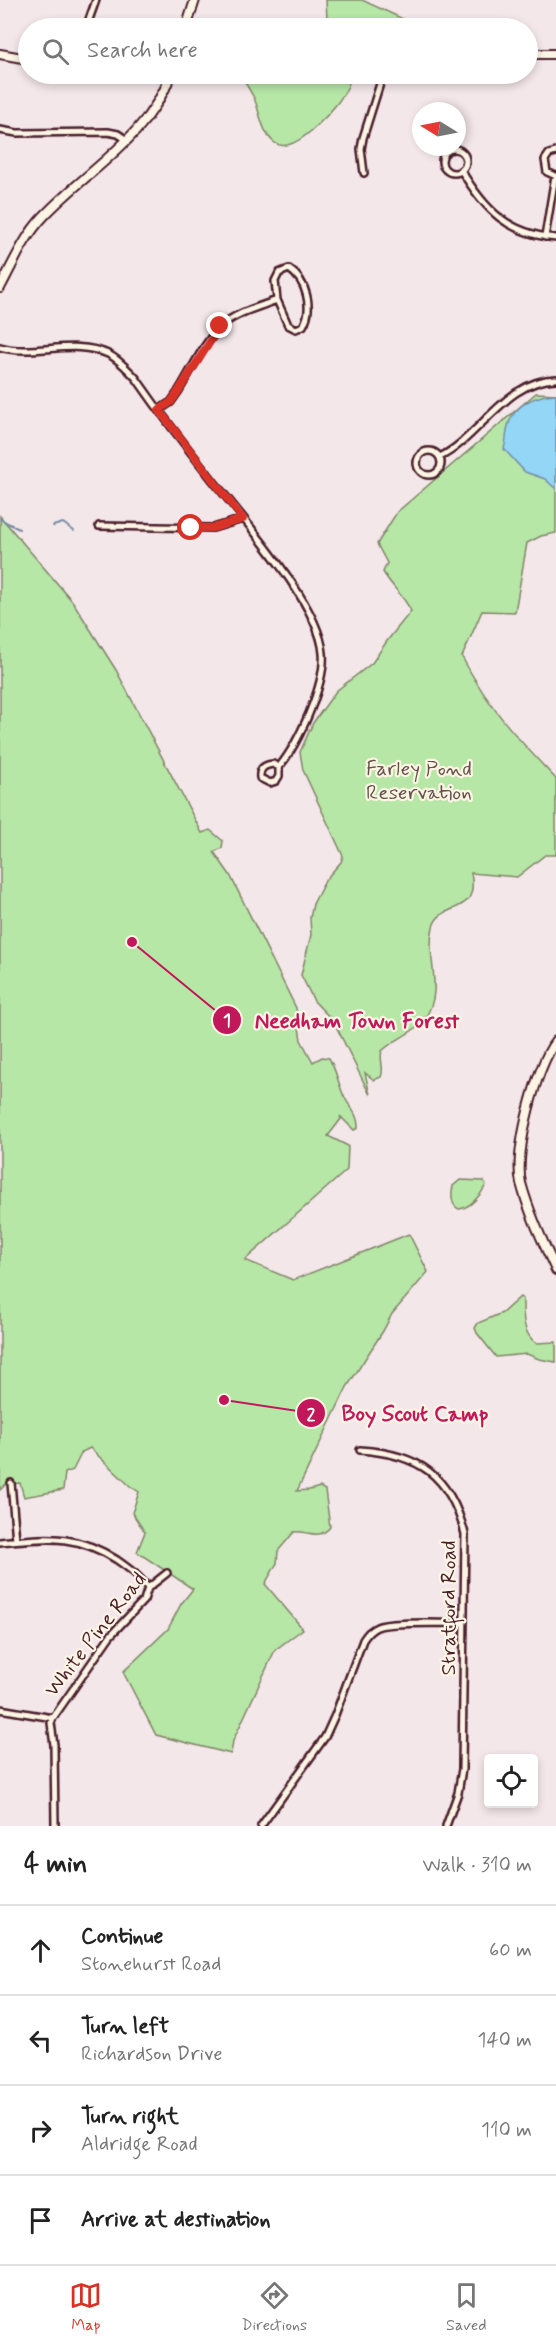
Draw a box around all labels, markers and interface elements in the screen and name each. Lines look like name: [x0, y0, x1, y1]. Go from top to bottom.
search box: [18, 18, 538, 84]
icon: search: [39, 35, 72, 68]
text: Search here: [87, 37, 198, 65]
north arrow: [412, 102, 466, 156]
route end: [206, 312, 232, 338]
route start: [177, 514, 203, 540]
park label: Farley Pond Reservation: [366, 755, 472, 807]
callout: Needham Town Forest: [212, 1000, 471, 1040]
text: Needham Town Forest: [255, 1008, 460, 1036]
text: 1: [223, 1009, 231, 1033]
callout: Boy Scout Camp: [296, 1393, 503, 1433]
text: Boy Scout Camp: [342, 1401, 489, 1429]
text: 2: [307, 1403, 316, 1427]
street label: Stratford Road: [435, 1540, 465, 1676]
street label: White Pine Road: [38, 1567, 153, 1703]
map controls: [484, 1754, 538, 1808]
button: locate: [484, 1754, 538, 1808]
text: 4 min: [24, 1848, 87, 1882]
text: Walk · 310 m: [422, 1852, 532, 1879]
text: Continue: [81, 1923, 163, 1951]
icon: ahead: [24, 1934, 57, 1967]
text: 60 m: [489, 1937, 532, 1964]
text: Stonehurst Road: [81, 1951, 221, 1978]
text: Turn left: [81, 2013, 169, 2041]
icon: left: [24, 2024, 57, 2057]
text: 140 m: [478, 2027, 532, 2054]
text: Richardson Drive: [81, 2041, 222, 2068]
text: Turn right: [81, 2103, 179, 2131]
icon: right: [24, 2114, 57, 2147]
text: 110 m: [481, 2117, 532, 2144]
text: Aldridge Road: [81, 2131, 198, 2158]
icon: arrive: [24, 2204, 57, 2237]
text: Arrive at destination: [81, 2206, 271, 2234]
tab: Map: [69, 2279, 102, 2336]
tab: Directions: [241, 2279, 307, 2336]
tab: Saved: [446, 2279, 487, 2336]

